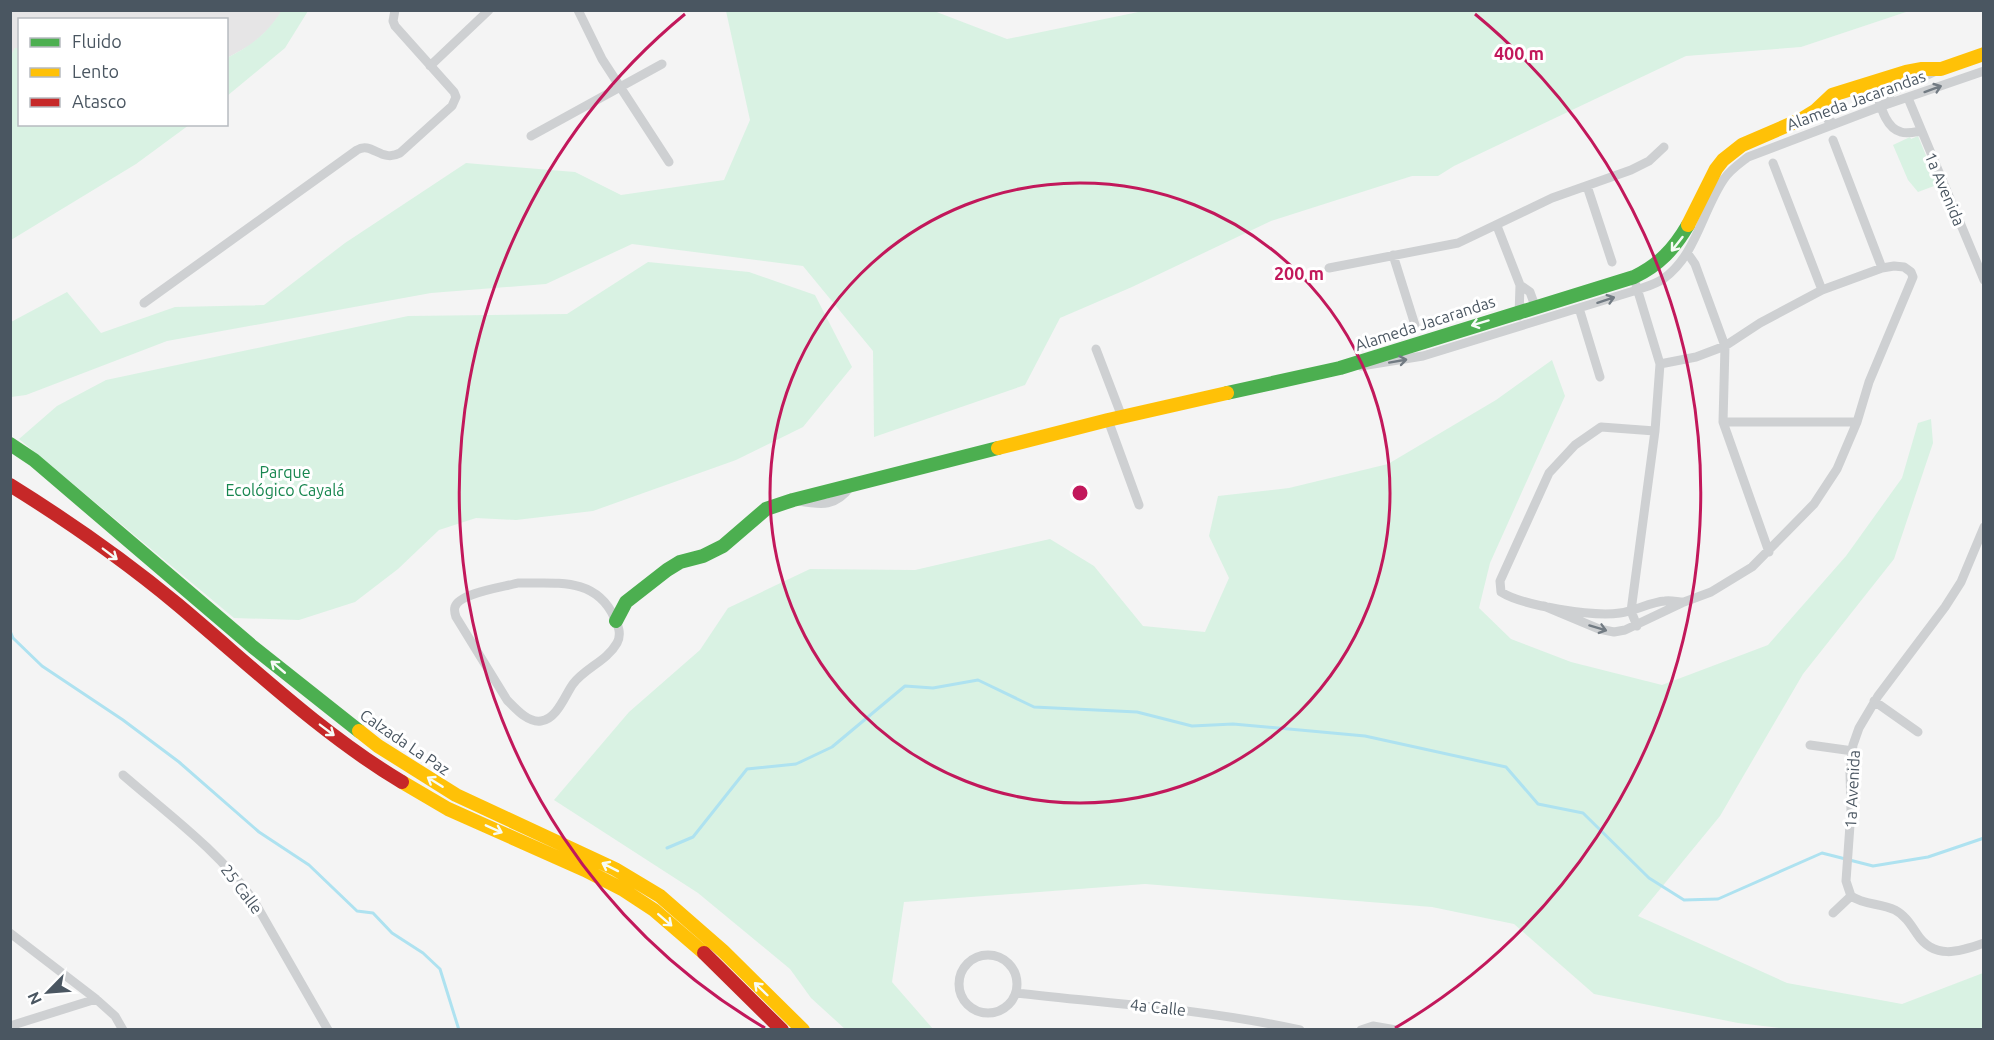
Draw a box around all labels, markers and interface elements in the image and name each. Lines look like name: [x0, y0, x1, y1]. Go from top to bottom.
legend: [18, 18, 228, 126]
text: Fluido: [72, 31, 122, 51]
text: 400 m: [1494, 43, 1544, 63]
text: Lento: [72, 61, 119, 81]
street label: Alameda Jacarandas: [1784, 66, 1928, 133]
one-way arrow: [1923, 83, 1942, 94]
text: Atasco: [72, 91, 127, 111]
street label: 1a Avenida: [1921, 149, 1969, 229]
one-way arrow: [1670, 236, 1683, 252]
text: 200 m: [1274, 263, 1324, 283]
street label: Alameda Jacarandas: [1353, 292, 1497, 354]
one-way arrow: [1596, 294, 1615, 305]
one-way arrow: [1471, 318, 1490, 329]
one-way arrow: [1388, 355, 1408, 366]
park label: Parque Ecológico Cayalá: [225, 463, 345, 499]
centre of rings: [1070, 483, 1090, 503]
one-way arrow: [102, 547, 118, 560]
one-way arrow: [1588, 623, 1607, 634]
one-way arrow: [271, 660, 286, 674]
street label: Calzada La Paz: [357, 705, 453, 779]
one-way arrow: [318, 724, 334, 736]
street label: 1a Avenida: [1841, 749, 1863, 829]
one-way arrow: [427, 775, 444, 787]
one-way arrow: [485, 824, 503, 835]
one-way arrow: [602, 860, 620, 872]
street label: 25 Calle: [218, 861, 266, 917]
one-way arrow: [657, 913, 672, 927]
north arrow: [18, 962, 78, 1022]
one-way arrow: [754, 981, 769, 996]
text: N: [24, 989, 45, 1008]
street label: 4a Calle: [1129, 995, 1187, 1019]

